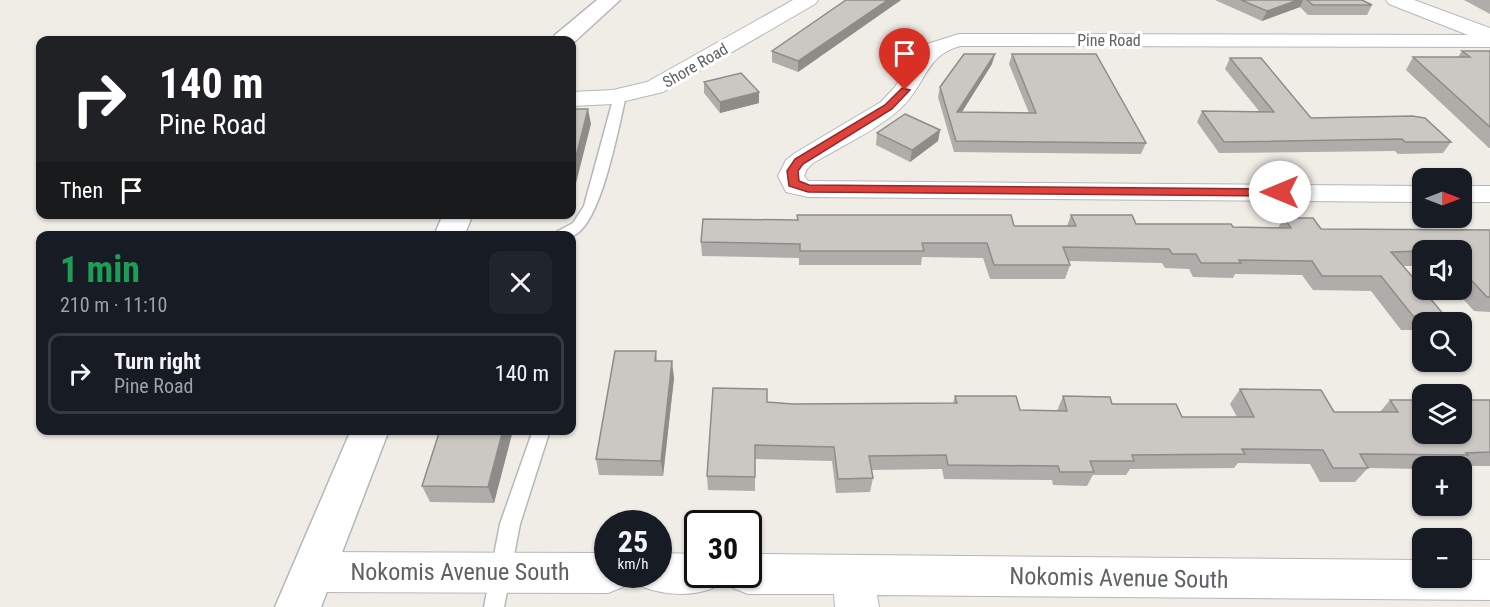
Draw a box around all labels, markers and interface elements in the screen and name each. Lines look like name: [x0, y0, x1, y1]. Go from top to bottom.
pin: [879, 28, 930, 90]
street label: Pine Road: [1077, 31, 1141, 50]
icon: arrive: [888, 37, 921, 70]
street label: Shore Road: [659, 39, 731, 92]
text: 140 m: [159, 59, 264, 108]
icon: right: [60, 60, 138, 138]
text: Pine Road: [159, 109, 266, 141]
position arrow: [1248, 160, 1312, 224]
north arrow: [1412, 168, 1472, 228]
map controls: [1412, 168, 1472, 588]
icon: arrive: [115, 174, 148, 207]
text: Then: [60, 178, 103, 203]
button: sound: [1412, 240, 1472, 300]
text: 1 min: [60, 249, 140, 291]
button: close: [489, 251, 552, 314]
text: 210 m · 11:10: [60, 293, 167, 317]
button: search: [1412, 312, 1472, 372]
text: Turn right: [114, 349, 201, 374]
icon: right: [63, 357, 96, 390]
text: 140 m: [495, 361, 549, 386]
text: Pine Road: [114, 374, 193, 398]
button: layers: [1412, 384, 1472, 444]
button: +: [1412, 456, 1472, 516]
speed limit sign: 30: [684, 510, 762, 588]
text: 25: [618, 524, 648, 559]
button: −: [1412, 528, 1472, 588]
text: km/h: [618, 555, 648, 573]
street label: Nokomis Avenue South: [350, 558, 570, 586]
street label: Nokomis Avenue South: [1009, 562, 1229, 594]

